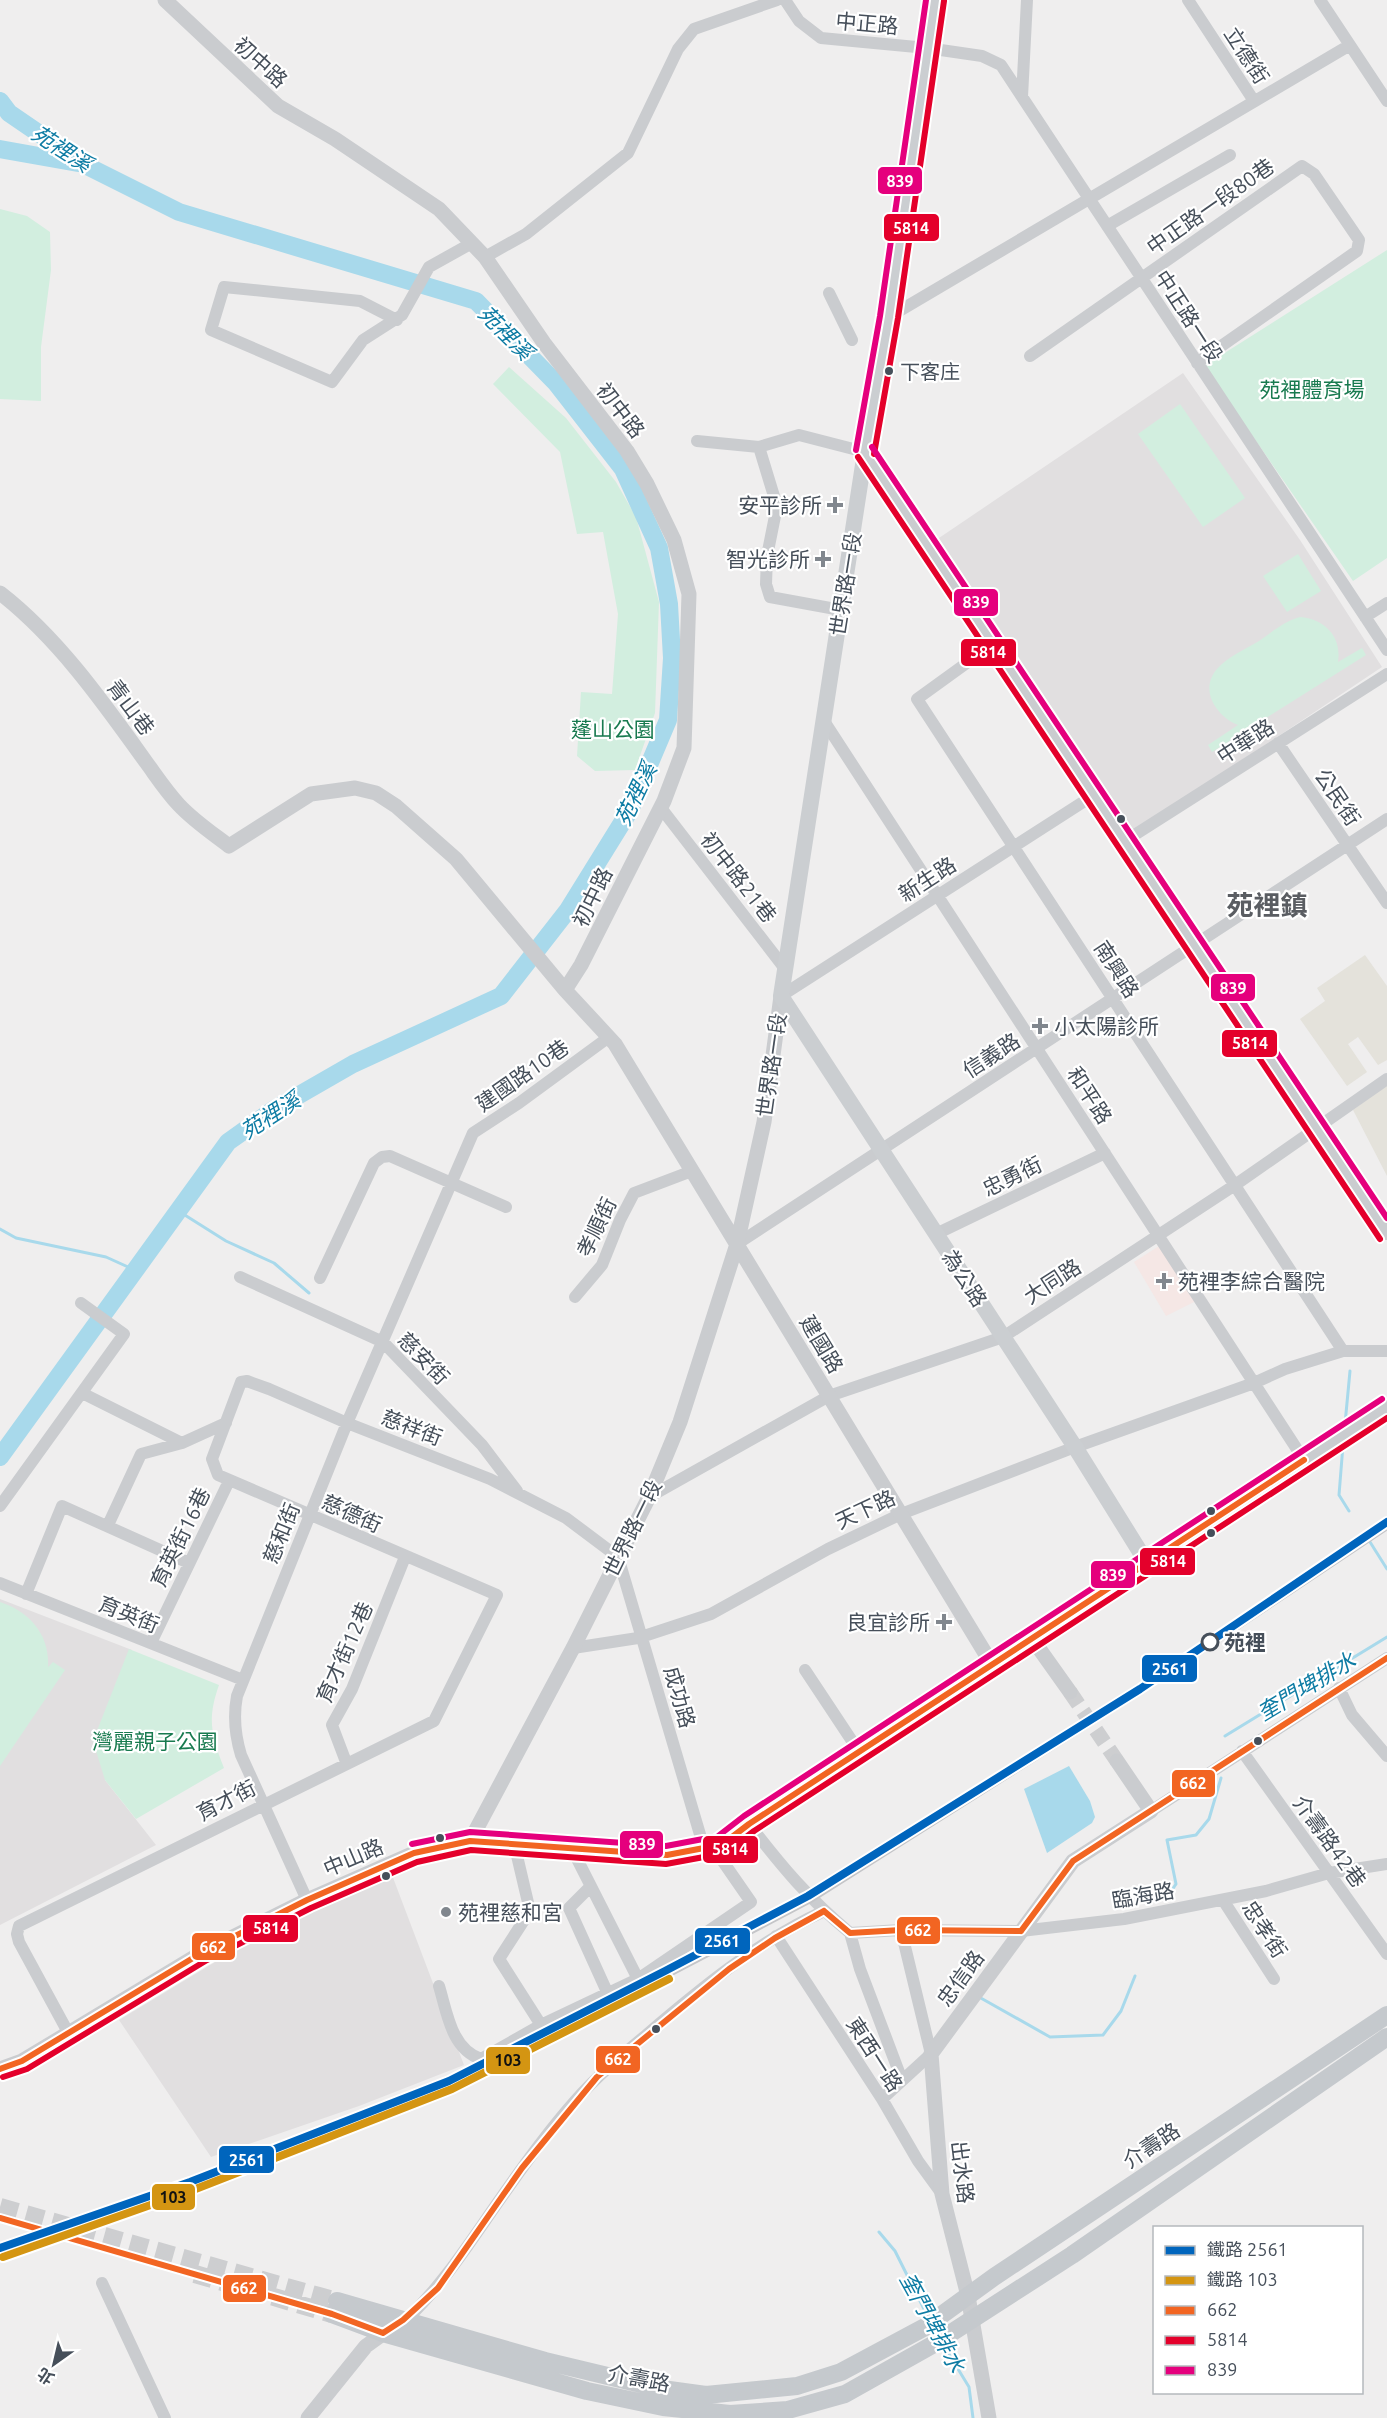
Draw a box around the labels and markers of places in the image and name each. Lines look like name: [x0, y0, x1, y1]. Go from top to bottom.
place label: 下客庄: [900, 360, 960, 383]
marker: 下客庄: [883, 365, 895, 377]
place label: 安平診所: [738, 493, 822, 517]
marker: 安平診所: [826, 496, 844, 514]
place label: 智光診所: [726, 547, 810, 571]
marker: 智光診所: [814, 550, 832, 568]
unlabelled marker: [1115, 813, 1127, 825]
place label: 小太陽診所: [1054, 1014, 1159, 1038]
marker: 小太陽診所: [1031, 1017, 1049, 1035]
place label: 苑裡李綜合醫院: [1178, 1269, 1325, 1293]
marker: 苑裡李綜合醫院: [1155, 1272, 1173, 1290]
unlabelled marker: [1205, 1505, 1217, 1517]
unlabelled marker: [1205, 1527, 1217, 1539]
place label: 良宜診所: [846, 1610, 930, 1634]
marker: 良宜診所: [935, 1613, 953, 1631]
place label: 苑裡: [1224, 1630, 1266, 1654]
marker: 苑裡: [1201, 1633, 1219, 1651]
unlabelled marker: [1252, 1735, 1264, 1747]
unlabelled marker: [434, 1832, 446, 1844]
unlabelled marker: [380, 1870, 392, 1882]
place label: 苑裡慈和宮: [458, 1900, 563, 1924]
marker: 苑裡慈和宮: [439, 1905, 453, 1919]
unlabelled marker: [650, 2023, 662, 2035]

